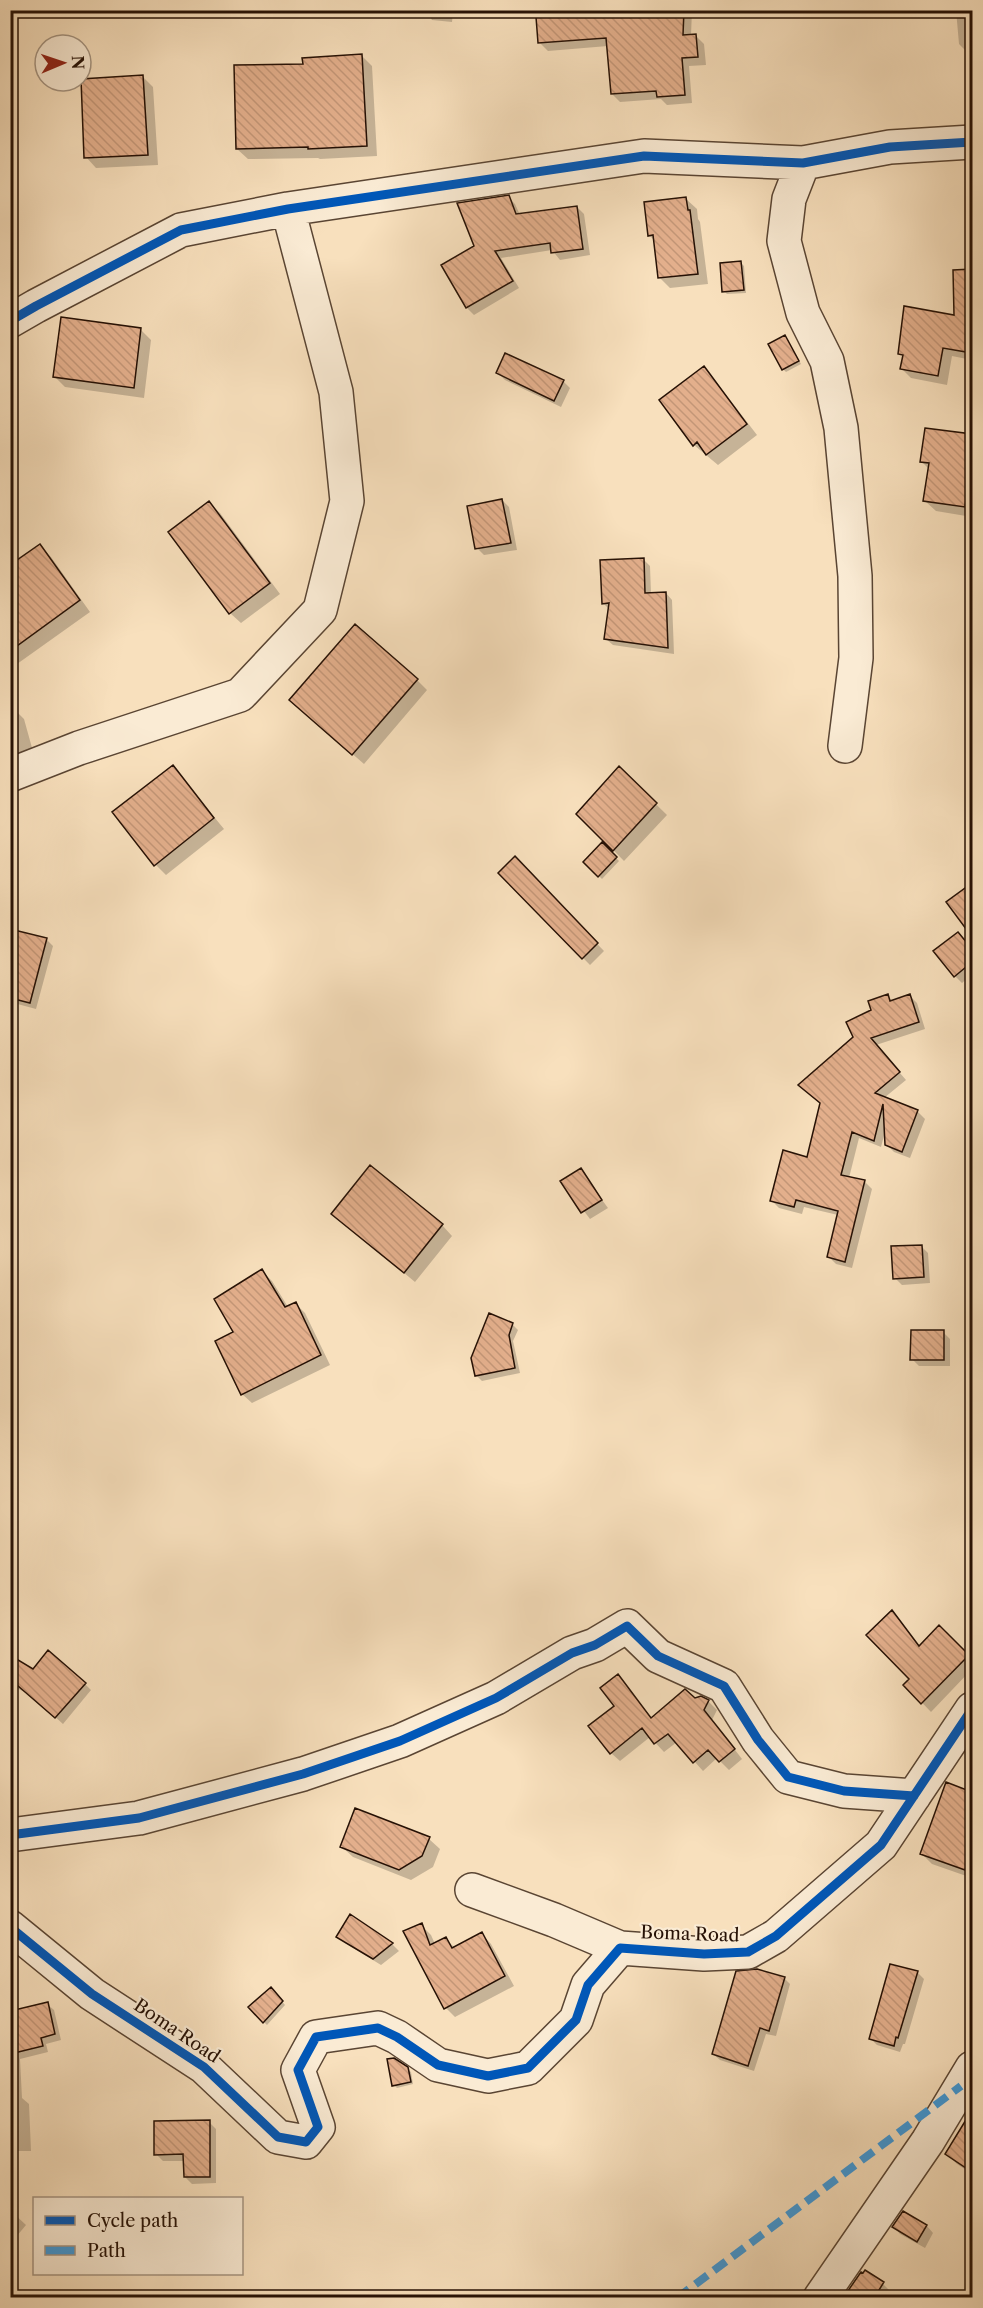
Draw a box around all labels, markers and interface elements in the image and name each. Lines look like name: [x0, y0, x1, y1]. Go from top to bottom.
north arrow: [33, 33, 93, 93]
text: N: [68, 55, 88, 70]
street label: Boma Road: [640, 1921, 740, 1947]
street label: Boma Road: [130, 1994, 224, 2068]
legend: [33, 2197, 243, 2275]
text: Cycle path: [87, 2210, 178, 2232]
text: Path: [87, 2240, 126, 2262]

